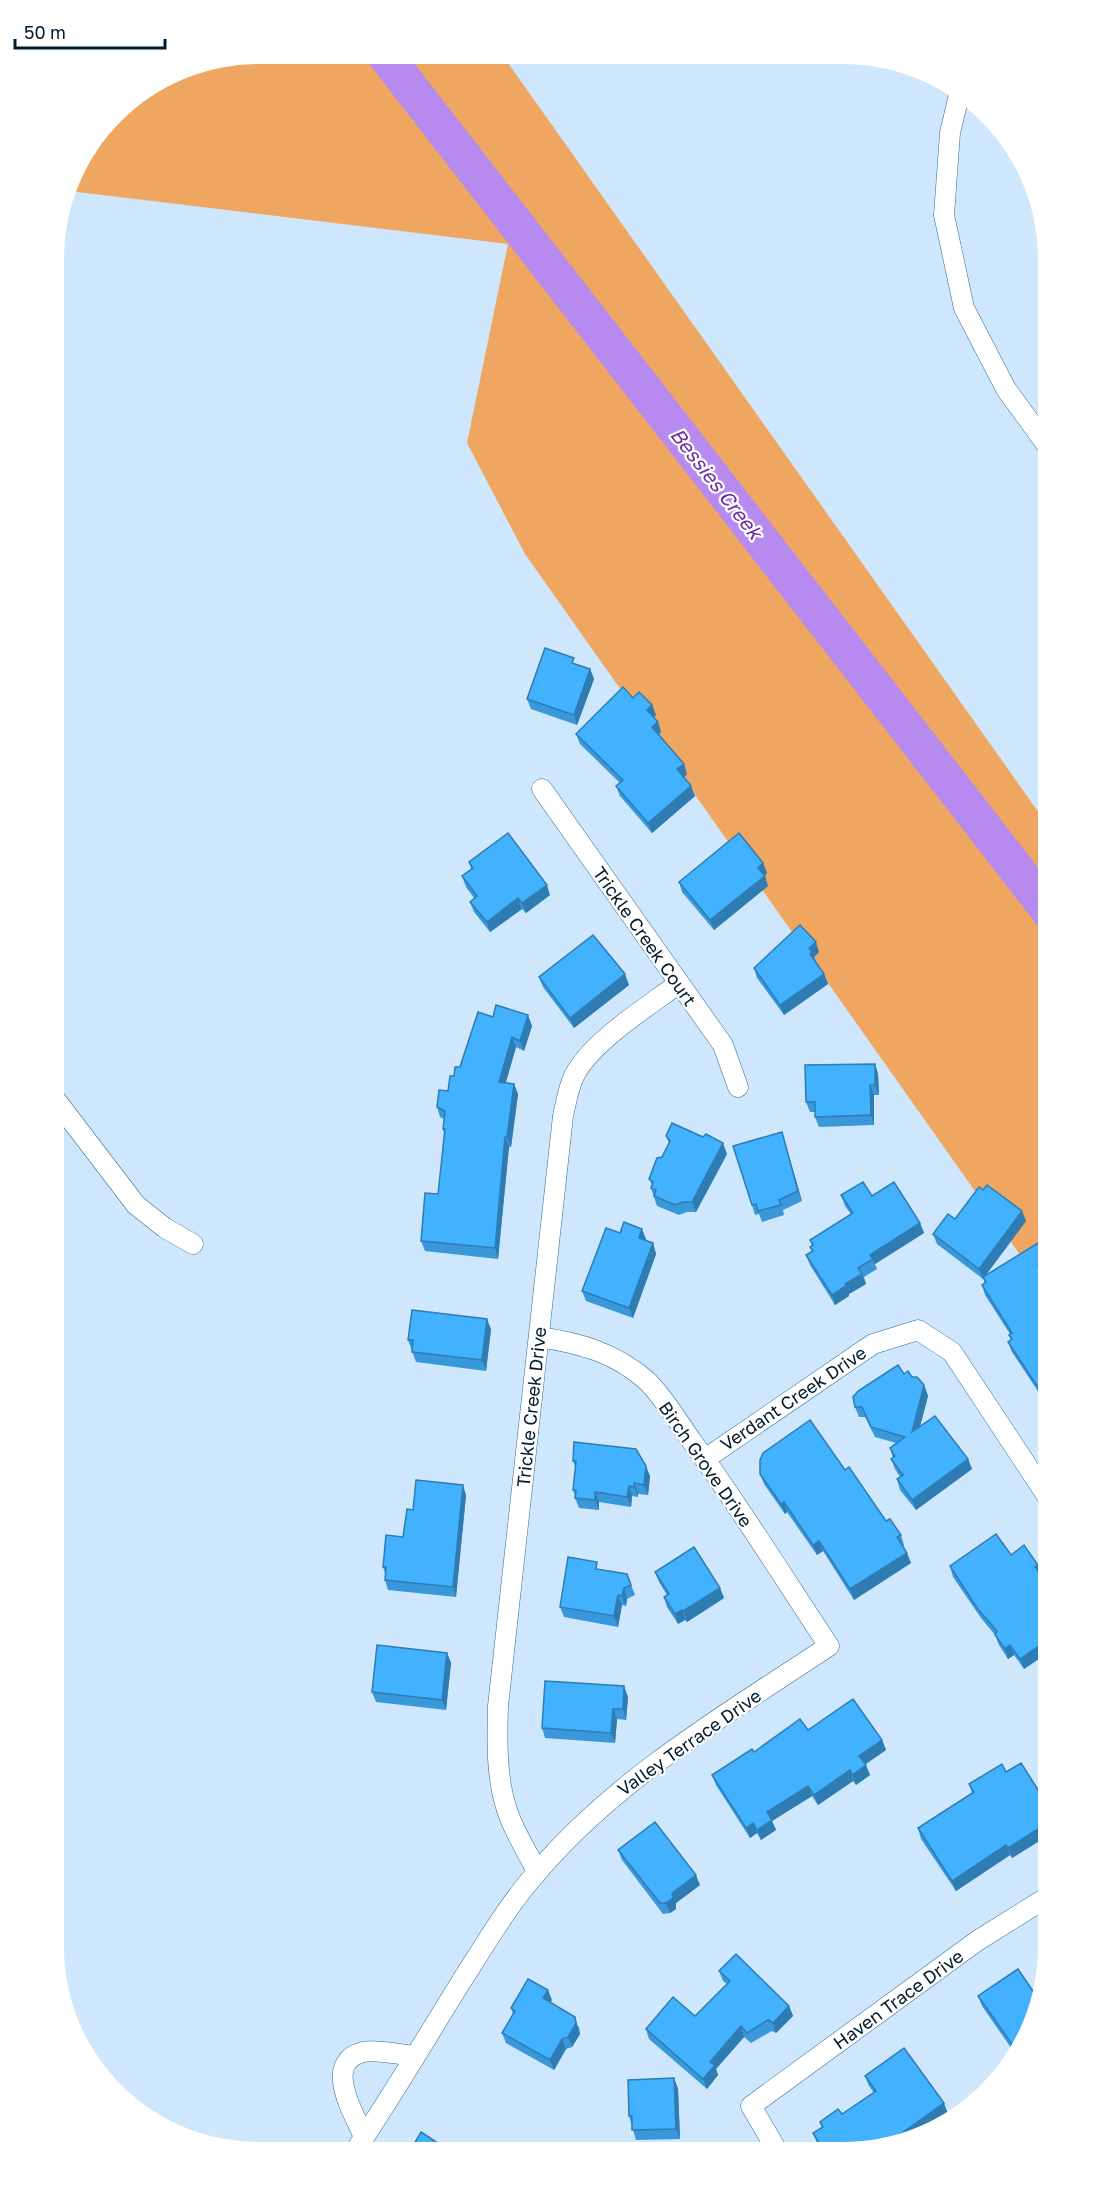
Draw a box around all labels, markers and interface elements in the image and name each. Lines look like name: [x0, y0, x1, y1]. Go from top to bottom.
scale bar: [15, 12, 165, 50]
text: 50 m: [24, 21, 66, 43]
water label: Bessies Creek: [666, 423, 770, 545]
street label: Trickle Creek Court: [589, 862, 701, 1010]
street label: Trickle Creek Drive: [512, 1326, 550, 1488]
street label: Verdant Creek Drive: [716, 1341, 870, 1455]
street label: Birch Grove Drive: [654, 1397, 758, 1531]
street label: Valley Terrace Drive: [613, 1684, 765, 1800]
street label: Haven Trace Drive: [829, 1945, 967, 2053]

